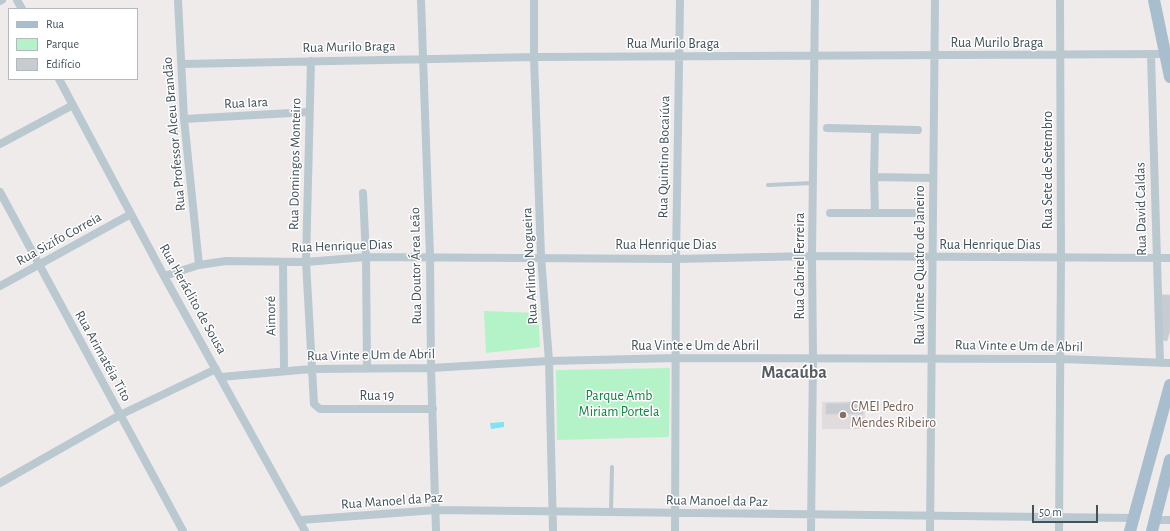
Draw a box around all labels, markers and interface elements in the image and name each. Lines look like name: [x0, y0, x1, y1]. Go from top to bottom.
legend: [8, 8, 138, 80]
text: Rua: [46, 18, 64, 30]
street label: Rua Murilo Braga: [950, 35, 1044, 51]
street label: Rua Murilo Braga: [626, 36, 720, 52]
text: Parque: [46, 38, 79, 50]
street label: Rua Murilo Braga: [302, 38, 396, 56]
street label: Rua Professor Alceu Brandão: [159, 56, 189, 212]
text: Edifício: [46, 58, 81, 70]
street label: Rua Iara: [224, 93, 268, 113]
street label: Rua Quintino Bocaiúva: [655, 95, 673, 219]
street label: Rua Domingos Monteiro: [285, 98, 305, 230]
street label: Rua Sete de Setembro: [1040, 111, 1056, 229]
street label: Rua David Caldas: [1132, 162, 1150, 256]
street label: Rua Vinte e Quatro de Janeiro: [912, 185, 928, 345]
street label: Rua Doutor Área Leão: [407, 207, 425, 325]
street label: Rua Arlindo Nogueira: [519, 207, 541, 325]
street label: Rua Sizifo Correia: [13, 209, 105, 269]
street label: Rua Gabriel Ferreira: [792, 212, 808, 320]
street label: Rua Henrique Dias: [291, 236, 393, 256]
street label: Rua Henrique Dias: [615, 237, 717, 253]
street label: Rua Henrique Dias: [939, 237, 1041, 253]
street label: Rua Heráclito de Sousa: [156, 241, 230, 357]
street label: Aimoré: [262, 296, 280, 336]
street label: Rua Arimatéia Tito: [71, 308, 135, 404]
street label: Rua Vinte e Um de Abril: [955, 336, 1083, 356]
street label: Rua Vinte e Um de Abril: [631, 338, 759, 354]
street label: Rua Vinte e Um de Abril: [307, 345, 435, 365]
district label: Macaúba: [761, 362, 827, 384]
street label: Rua 19: [360, 388, 394, 404]
park label: Parque Amb Miriam Portela: [579, 388, 659, 420]
place label: CMEI Pedro Mendes Ribeiro: [851, 399, 936, 432]
marker: CMEI Pedro Mendes Ribeiro: [838, 410, 848, 420]
street label: Rua Manoel da Paz: [340, 489, 444, 513]
street label: Rua Manoel da Paz: [666, 492, 768, 510]
scale bar: [1034, 497, 1100, 523]
text: 50 m: [1039, 506, 1062, 518]

